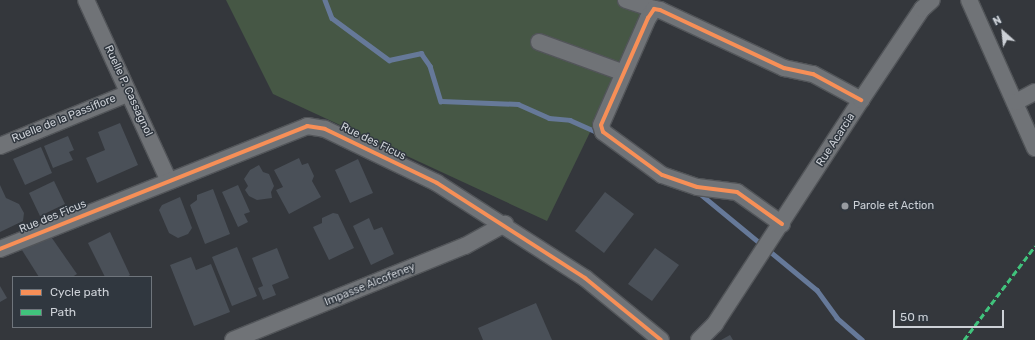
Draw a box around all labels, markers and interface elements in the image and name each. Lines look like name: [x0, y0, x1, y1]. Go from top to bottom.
north arrow: [983, 12, 1023, 52]
text: N: [991, 13, 1004, 28]
street label: Ruelle P. Cassagnol: [101, 43, 155, 139]
street label: Ruelle de la Passiflore: [10, 92, 118, 146]
street label: Rue Acarcia: [814, 111, 858, 169]
street label: Rue des Ficus: [338, 120, 408, 164]
street label: Rue des Ficus: [18, 198, 88, 236]
place label: Parole et Action: [853, 199, 934, 213]
marker: Parole et Action: [840, 201, 850, 211]
street label: Impasse Alcofeney: [323, 261, 417, 309]
legend: [12, 276, 152, 328]
text: Cycle path: [50, 285, 109, 299]
scale bar: [895, 302, 1006, 328]
text: Path: [50, 305, 76, 319]
text: 50 m: [900, 310, 928, 324]

